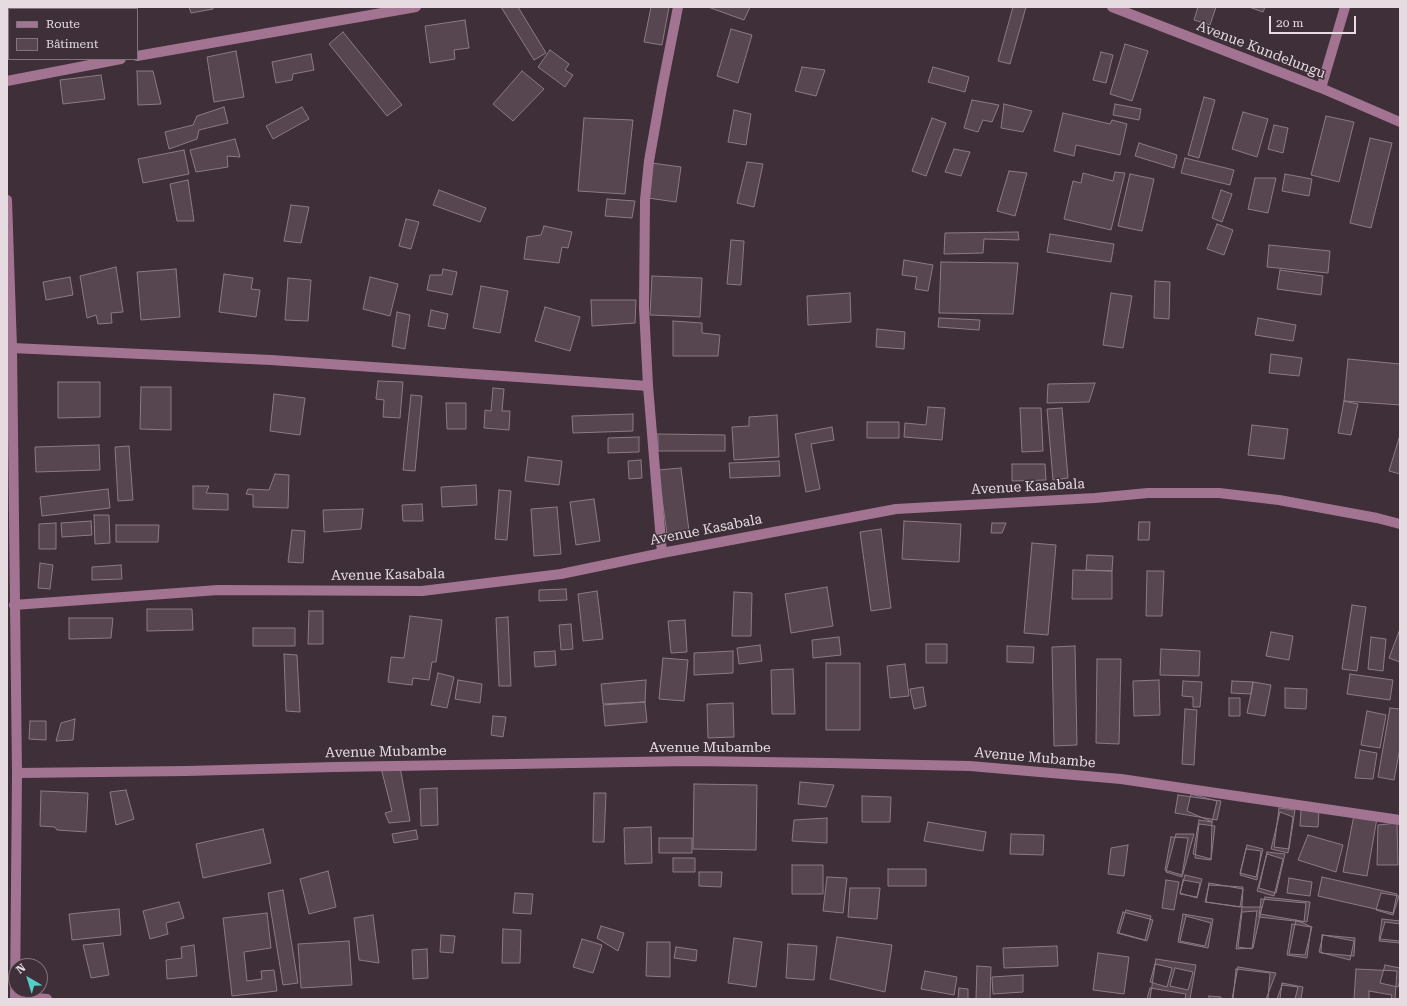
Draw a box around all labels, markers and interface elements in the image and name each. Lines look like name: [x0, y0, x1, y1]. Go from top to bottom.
legend: [8, 8, 138, 60]
scale bar: [1271, 8, 1358, 34]
text: 20 m: [1276, 16, 1303, 30]
text: Route: [46, 17, 80, 31]
street label: Avenue Kundelungu: [1194, 18, 1328, 82]
text: Bâtiment: [46, 37, 98, 51]
street label: Avenue Kasabala: [971, 476, 1085, 498]
street label: Avenue Kasabala: [649, 511, 763, 549]
street label: Avenue Kasabala: [331, 566, 445, 584]
street label: Avenue Mubambe: [649, 740, 771, 756]
street label: Avenue Mubambe: [325, 743, 447, 761]
street label: Avenue Mubambe: [974, 744, 1096, 772]
north arrow: [8, 958, 48, 998]
text: N: [14, 961, 28, 977]

